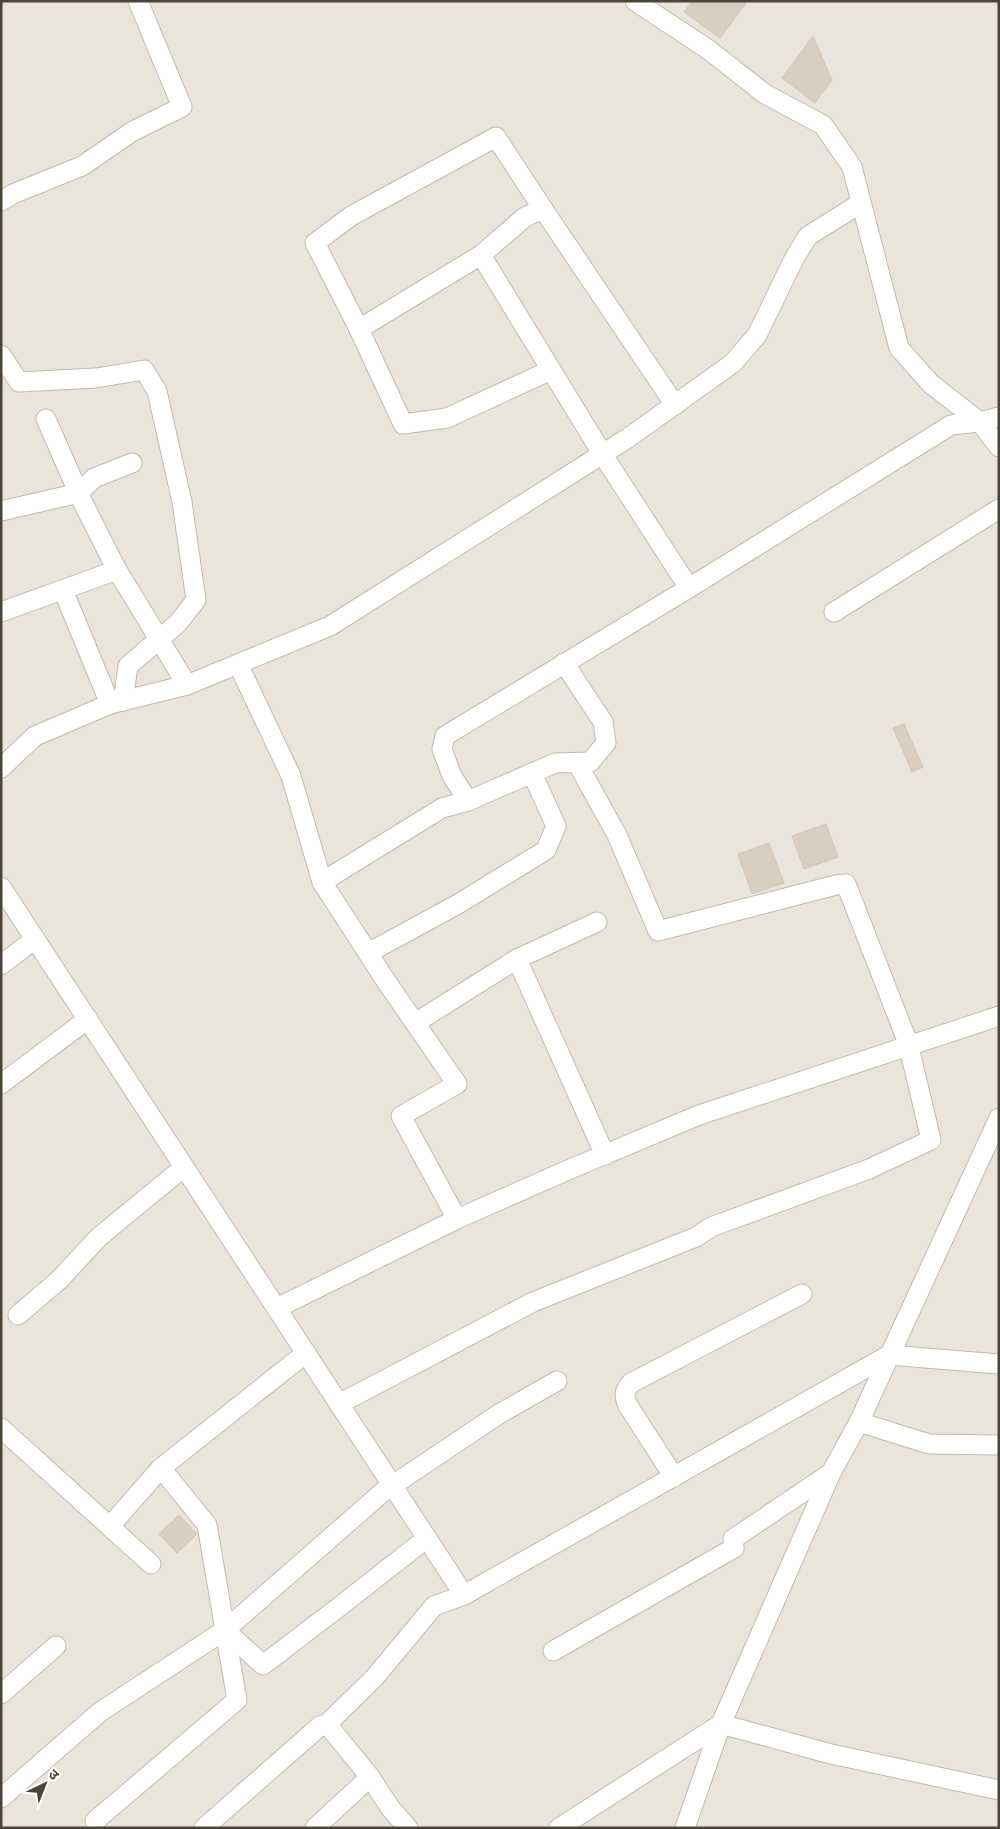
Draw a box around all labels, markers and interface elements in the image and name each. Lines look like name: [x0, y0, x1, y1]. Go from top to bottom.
north arrow: [20, 1759, 70, 1809]
text: उ: [44, 1765, 64, 1785]

